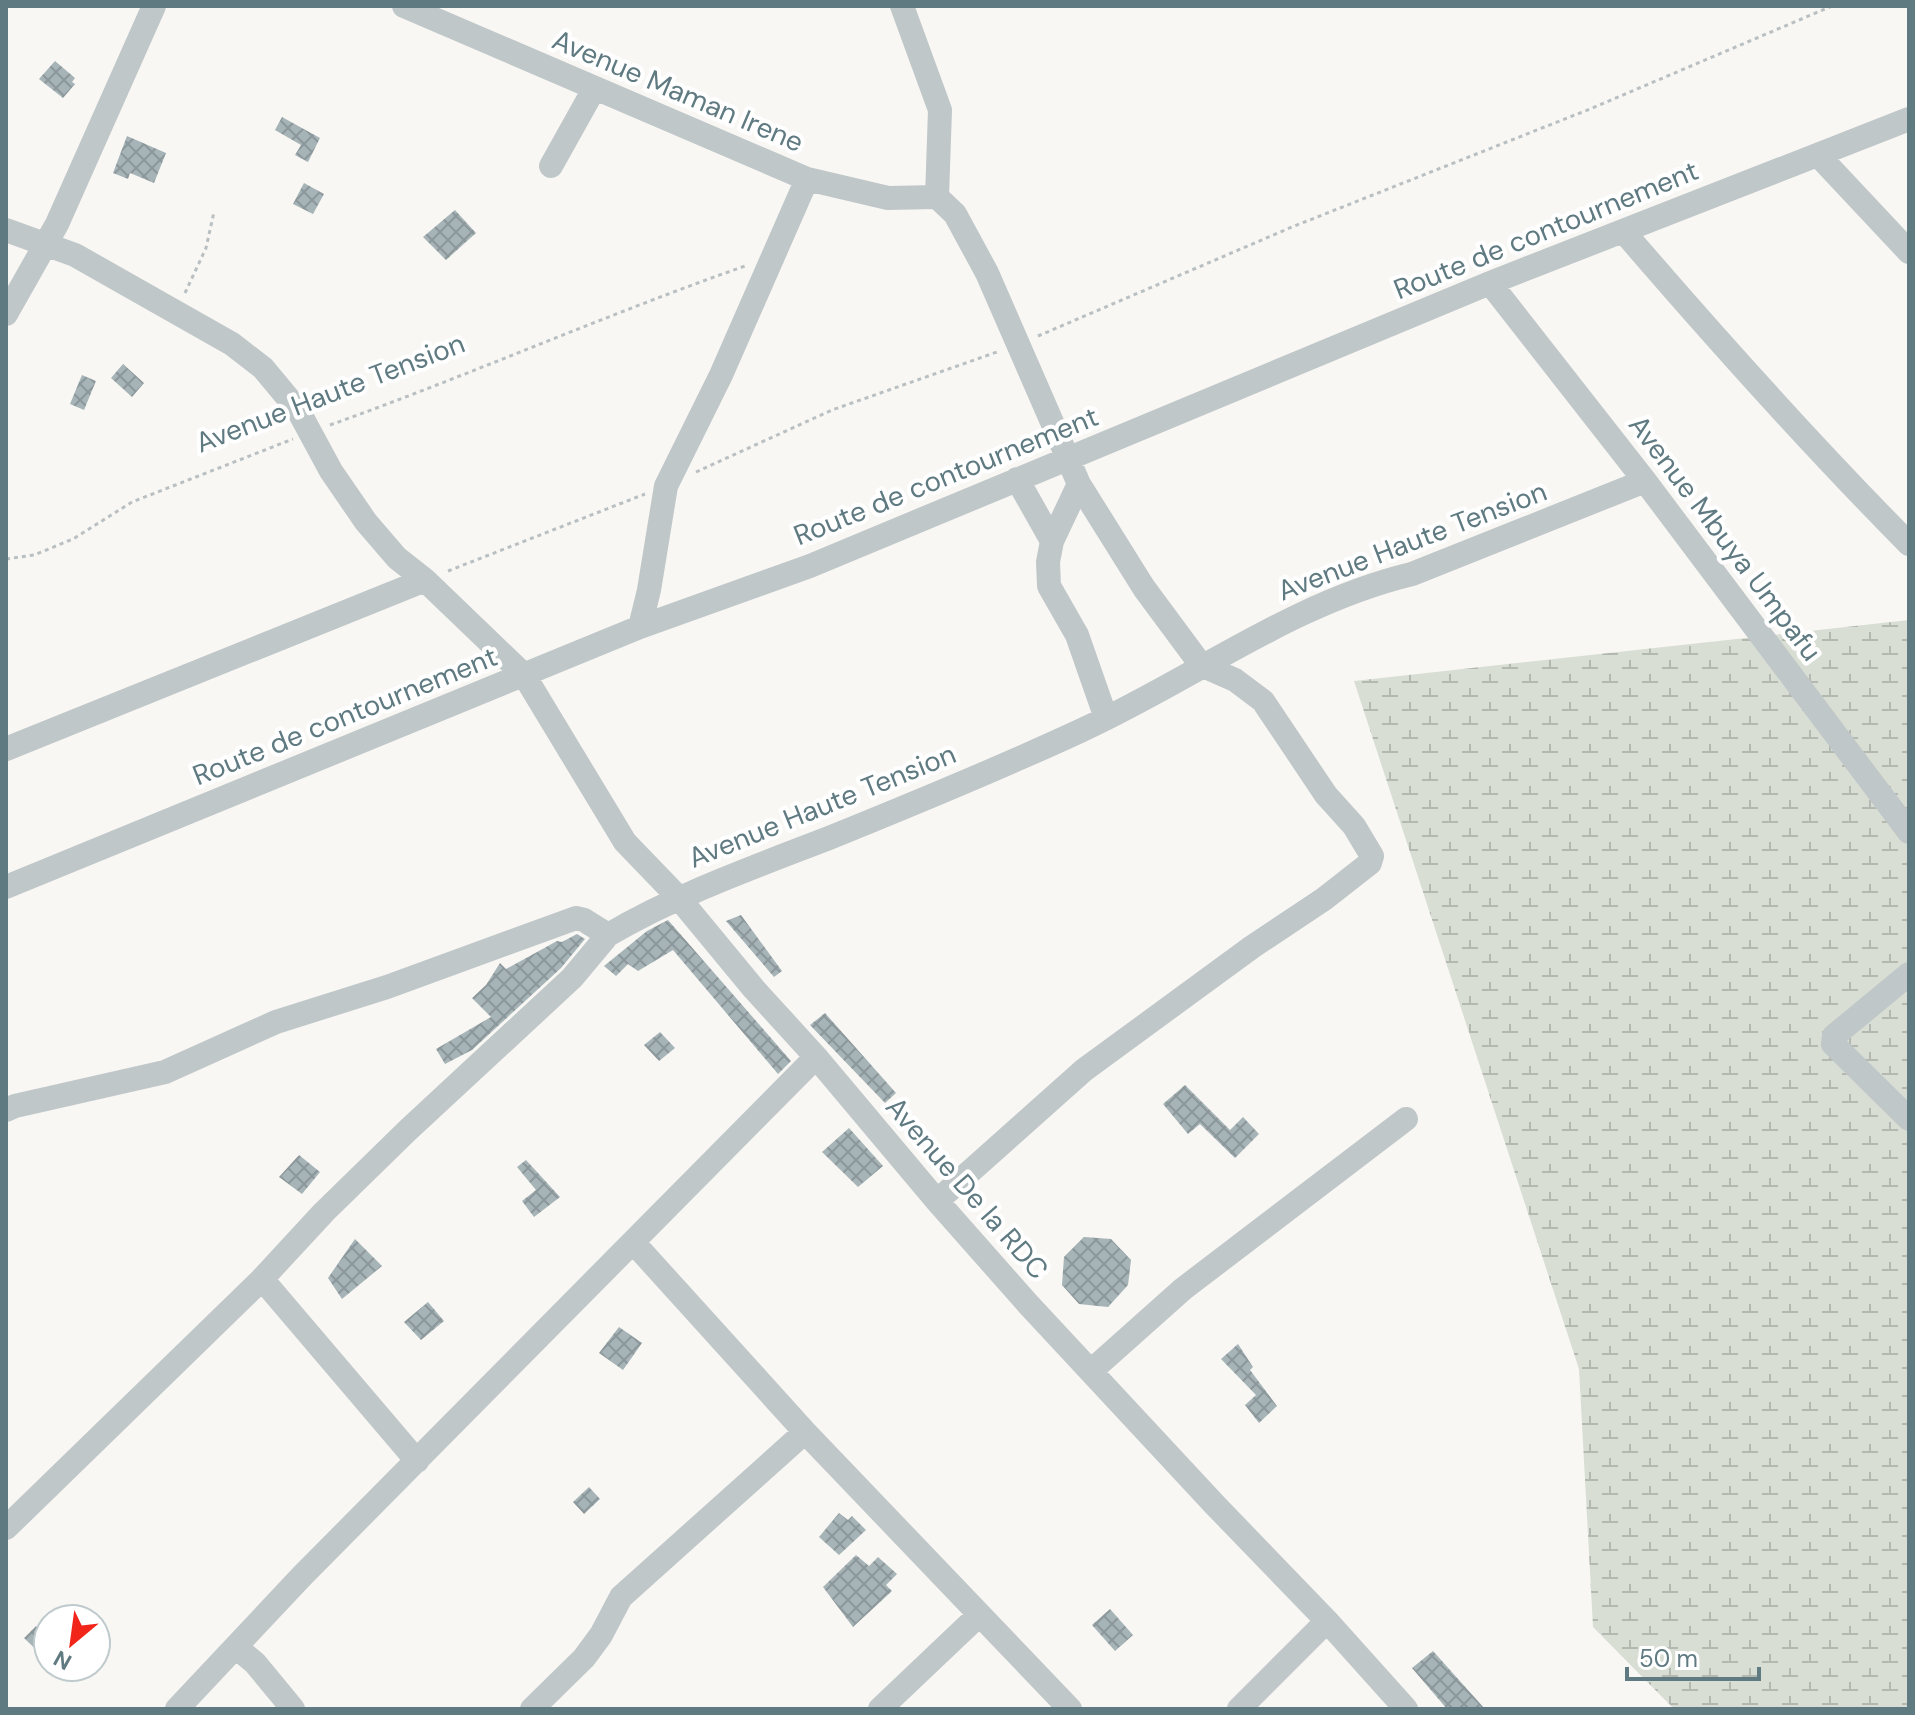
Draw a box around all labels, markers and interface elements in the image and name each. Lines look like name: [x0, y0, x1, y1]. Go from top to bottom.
street label: Avenue Maman Irene: [547, 21, 809, 161]
street label: Route de contournement: [1388, 152, 1704, 308]
street label: Avenue Haute Tension: [190, 325, 470, 461]
street label: Route de contournement: [788, 398, 1104, 554]
street label: Avenue Mbuya Umpafu: [1620, 408, 1830, 668]
street label: Avenue Haute Tension: [1272, 473, 1552, 609]
street label: Route de contournement: [187, 638, 503, 794]
street label: Avenue Haute Tension: [683, 735, 961, 877]
street label: Avenue De la RDC: [878, 1089, 1056, 1287]
north arrow: [32, 1603, 112, 1683]
scale bar: [1627, 1631, 1759, 1681]
text: N: [48, 1643, 77, 1677]
text: 50 m: [1639, 1643, 1698, 1674]

